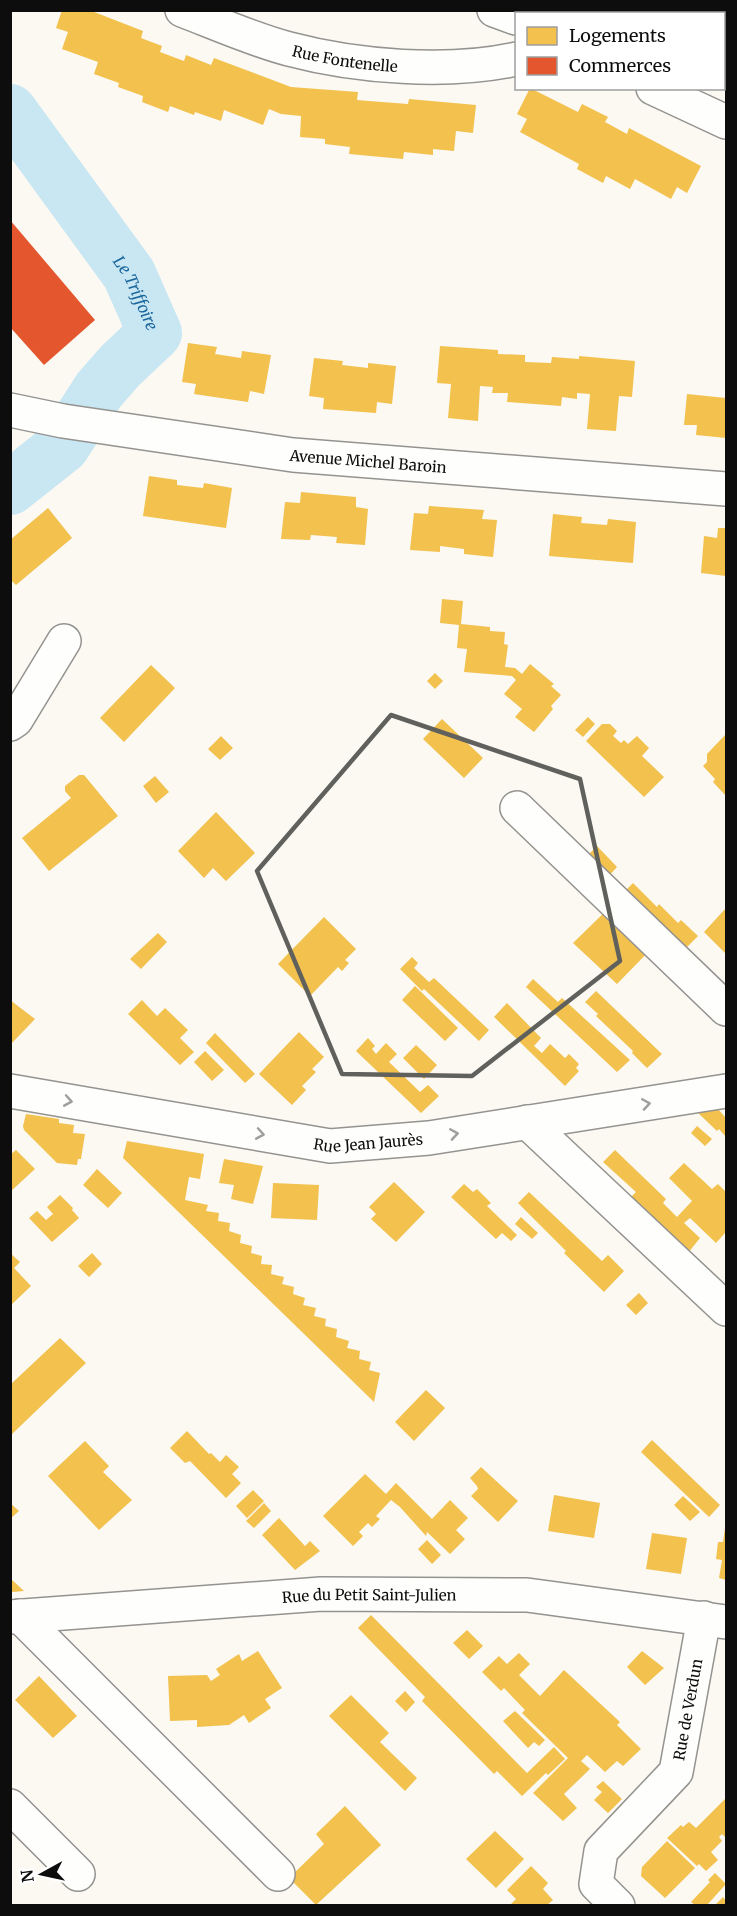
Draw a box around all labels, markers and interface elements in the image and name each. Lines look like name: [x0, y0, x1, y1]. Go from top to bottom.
legend: [515, 12, 725, 90]
text: Logements: [569, 24, 666, 47]
street label: Rue Fontenelle: [290, 41, 399, 76]
text: Commerces: [569, 54, 671, 77]
water label: Le Triffoire: [109, 252, 163, 333]
street label: Avenue Michel Baroin: [288, 445, 447, 477]
one-way arrow: [63, 1094, 73, 1107]
one-way arrow: [642, 1098, 651, 1110]
one-way arrow: [255, 1127, 265, 1140]
one-way arrow: [448, 1128, 458, 1141]
street label: Rue Jean Jaurès: [312, 1129, 424, 1156]
street label: Rue du Petit Saint-Julien: [281, 1584, 457, 1606]
street label: Rue de Verdun: [669, 1657, 706, 1762]
north arrow: [12, 1844, 72, 1904]
text: N: [16, 1868, 38, 1884]

